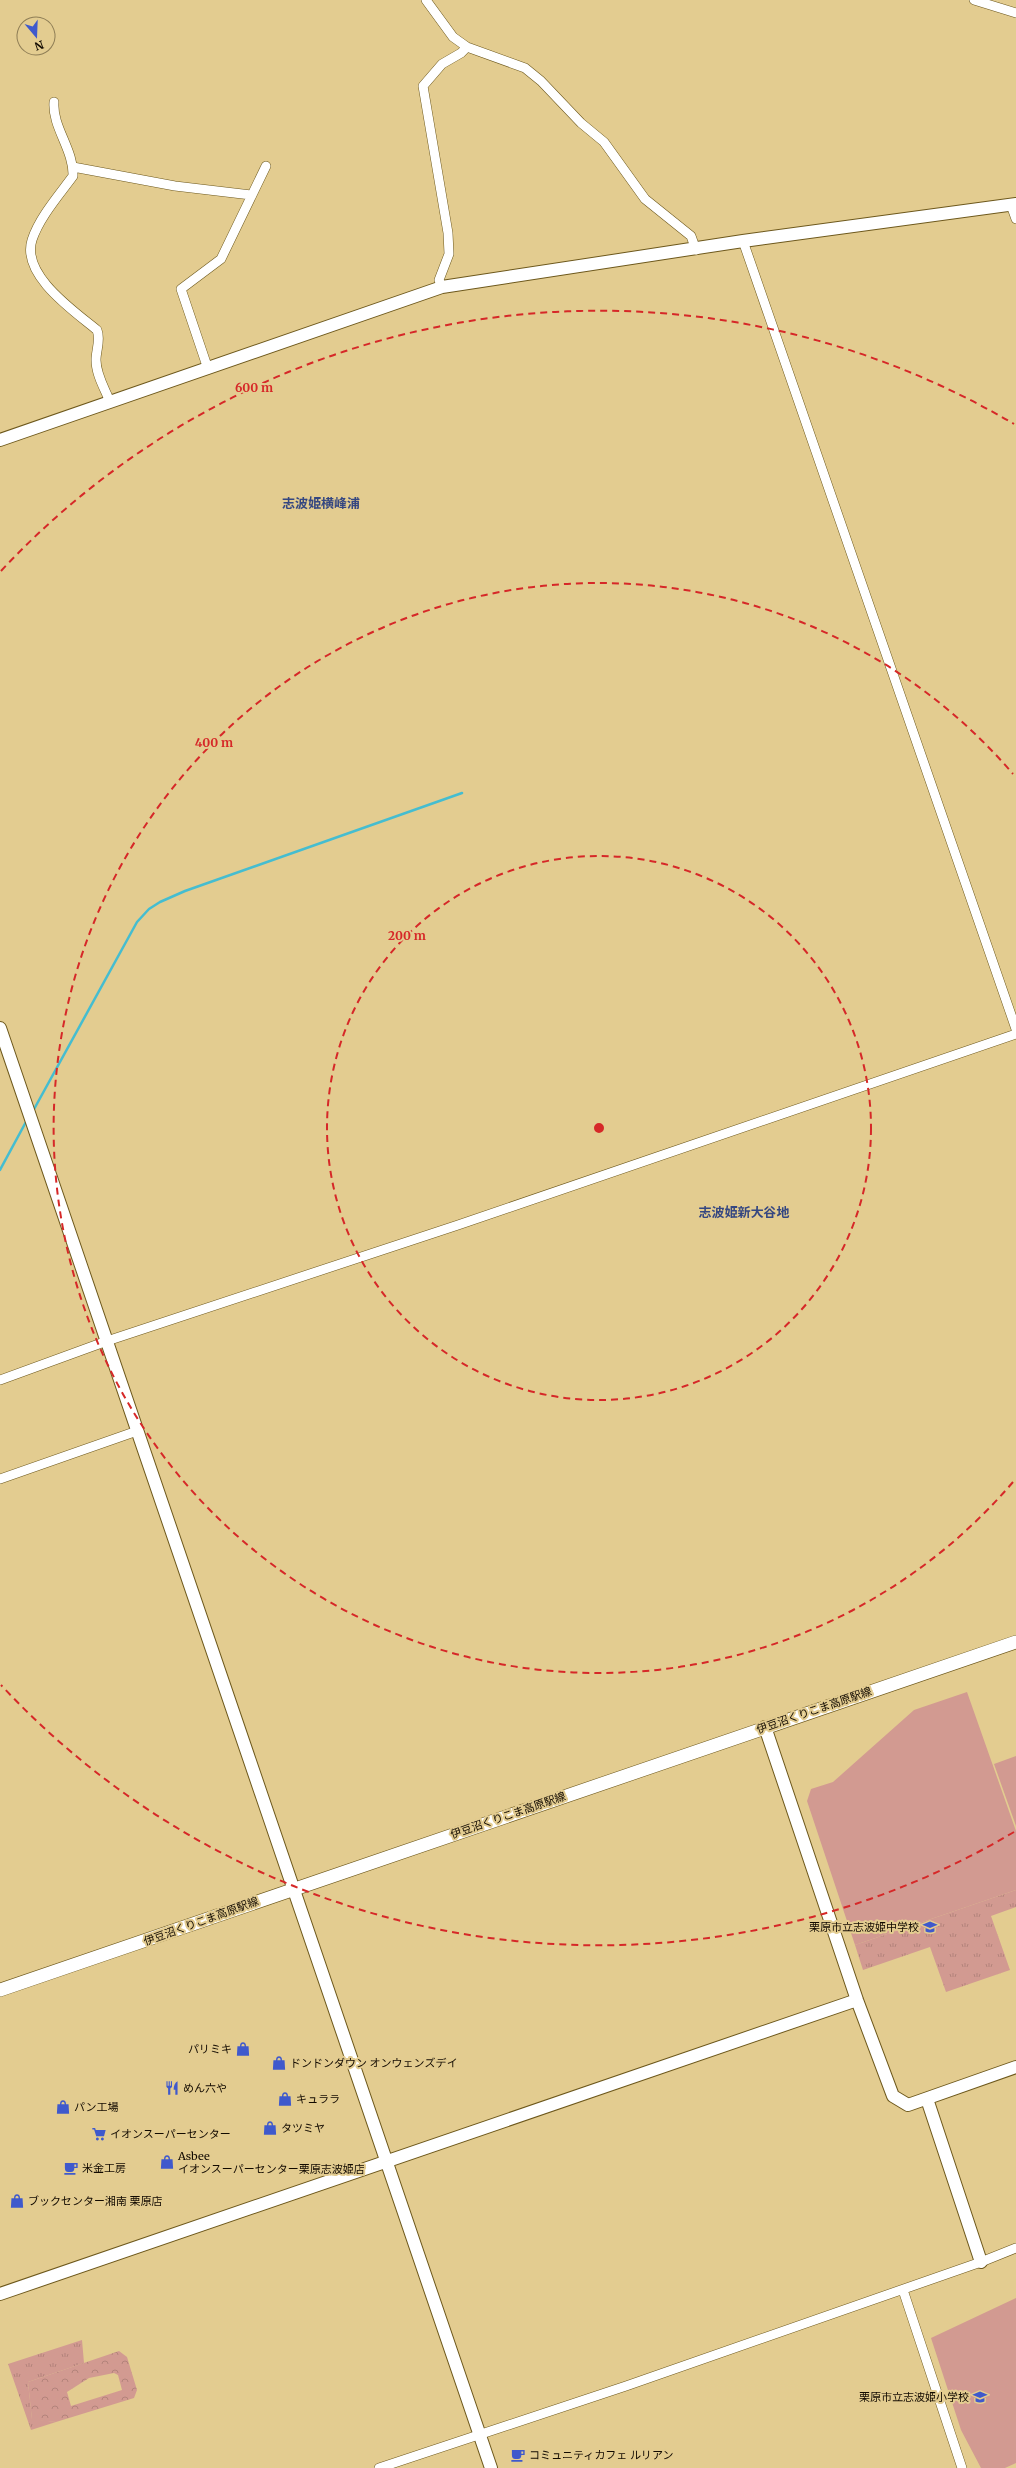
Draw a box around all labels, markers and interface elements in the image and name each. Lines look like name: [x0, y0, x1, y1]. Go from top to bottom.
north arrow: [16, 16, 56, 56]
text: N: [33, 37, 46, 54]
text: 600 m: [235, 380, 273, 395]
district label: 志波姫横峰浦: [282, 495, 360, 512]
text: 400 m: [195, 735, 233, 750]
text: 200 m: [388, 928, 426, 943]
centre of rings: [592, 1121, 606, 1135]
district label: 志波姫新大谷地: [698, 1204, 790, 1221]
street label: 伊豆沼くりこま高原駅線: [755, 1684, 873, 1736]
street label: 伊豆沼くりこま高原駅線: [449, 1789, 567, 1841]
street label: 伊豆沼くりこま高原駅線: [142, 1894, 260, 1948]
school or university icon: 栗原市立志波姫中学校: [922, 1919, 938, 1935]
place label: 栗原市立志波姫中学校: [809, 1920, 919, 1934]
shop icon: パリミキ: [235, 2041, 251, 2057]
place label: パリミキ: [188, 2042, 232, 2056]
shop icon: ドンドンダウン オンウェンズデイ: [271, 2055, 287, 2071]
place label: ドンドンダウン オンウェンズデイ: [290, 2056, 457, 2070]
restaurant icon: めん六や: [164, 2080, 180, 2096]
place label: めん六や: [183, 2081, 227, 2095]
shop icon: キュララ: [277, 2091, 293, 2107]
place label: キュララ: [296, 2092, 340, 2106]
shop icon: パン工場: [55, 2099, 71, 2115]
place label: パン工場: [74, 2100, 119, 2114]
shop icon: タツミヤ: [262, 2120, 278, 2136]
place label: タツミヤ: [281, 2121, 325, 2135]
supermarket icon: イオンスーパーセンター: [91, 2126, 107, 2142]
place label: イオンスーパーセンター: [110, 2127, 231, 2141]
place label: Asbee イオンスーパーセンター栗原志波姫店: [177, 2149, 365, 2176]
shop icon: Asbee イオンスーパーセンター栗原志波姫店: [159, 2154, 175, 2170]
cafe icon: 米金工房: [63, 2160, 79, 2176]
place label: 米金工房: [82, 2161, 126, 2175]
shop icon: ブックセンター湘南 栗原店: [9, 2193, 25, 2209]
place label: ブックセンター湘南 栗原店: [28, 2194, 163, 2208]
school or university icon: 栗原市立志波姫小学校: [972, 2389, 988, 2405]
place label: 栗原市立志波姫小学校: [859, 2390, 969, 2404]
cafe icon: コミュニティカフェ ルリアン: [510, 2447, 526, 2463]
place label: コミュニティカフェ ルリアン: [529, 2448, 674, 2462]

